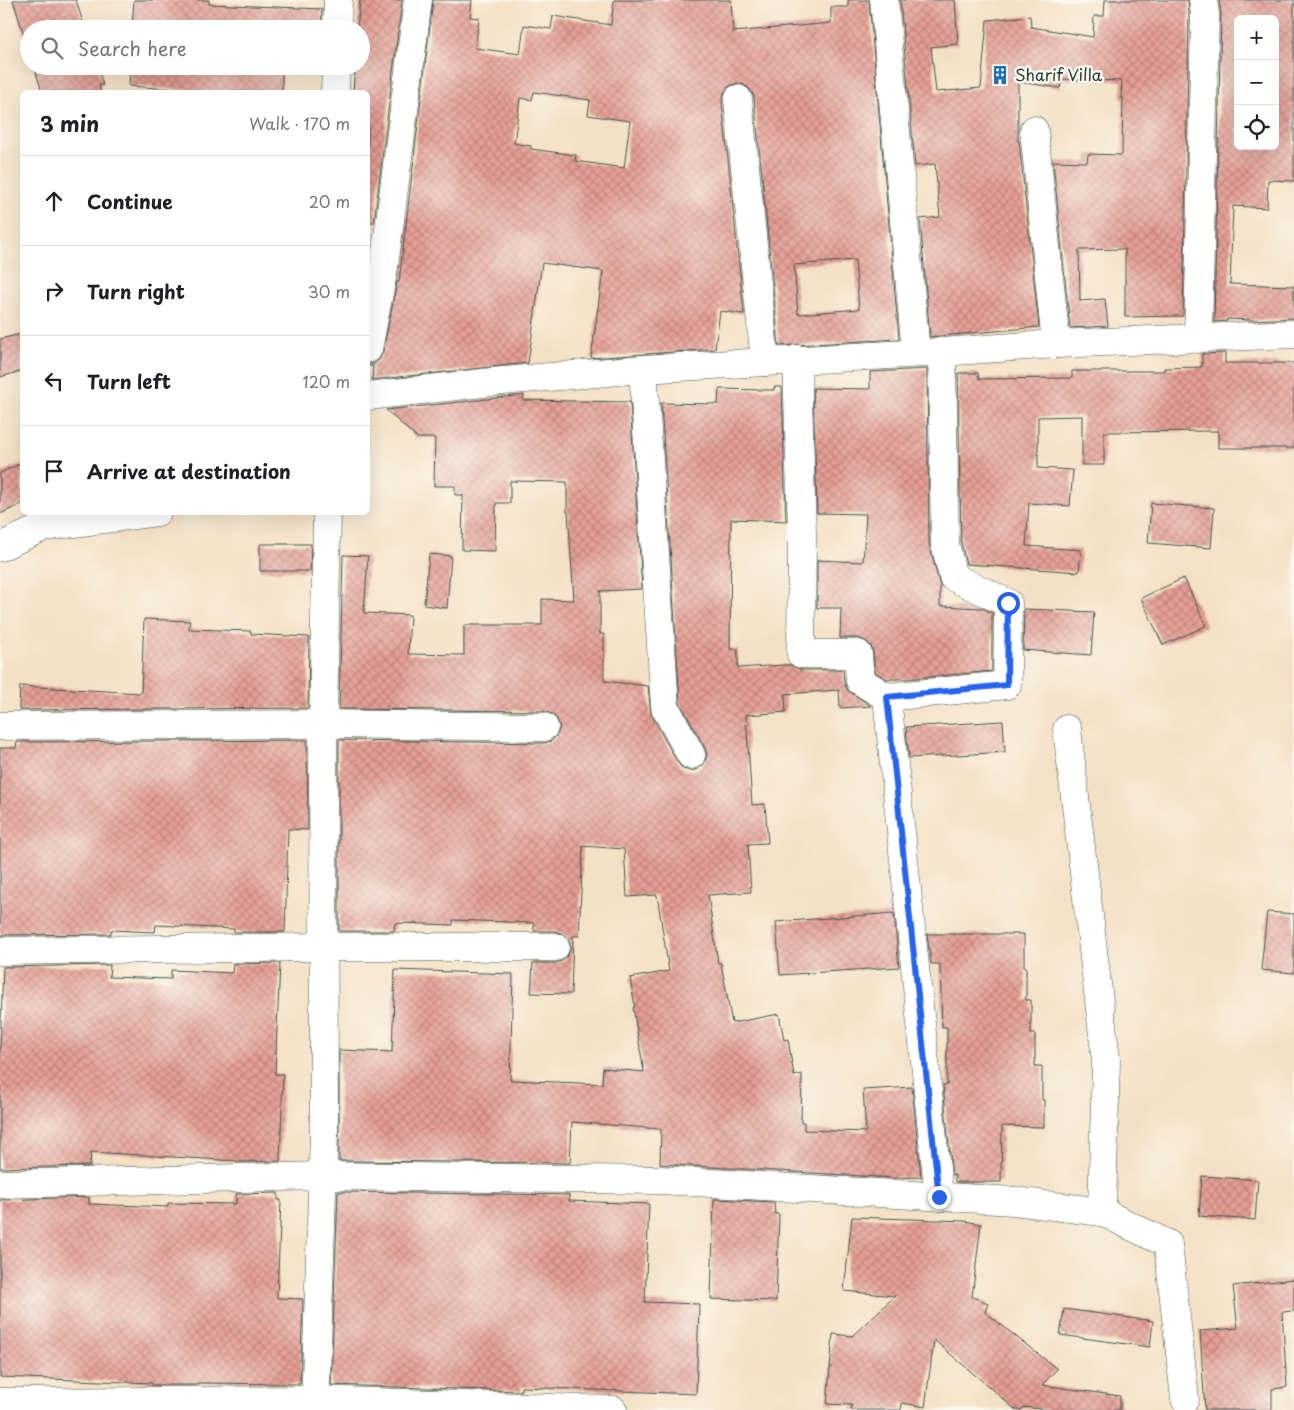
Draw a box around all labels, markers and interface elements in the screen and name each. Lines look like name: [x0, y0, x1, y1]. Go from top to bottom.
map controls: [1234, 15, 1279, 150]
button: +: [1234, 15, 1279, 60]
search box: [20, 20, 370, 75]
icon: search: [38, 34, 66, 62]
text: Search here: [78, 34, 187, 62]
button: −: [1234, 60, 1279, 105]
place label: Sharif Villa: [1015, 62, 1103, 86]
building icon: Sharif Villa: [989, 64, 1011, 86]
button: locate: [1234, 105, 1279, 150]
text: 3 min: [40, 107, 99, 139]
text: Walk · 170 m: [249, 111, 350, 135]
icon: ahead: [40, 187, 68, 215]
text: Continue: [87, 187, 173, 215]
text: 20 m: [309, 189, 350, 213]
icon: right: [40, 277, 68, 305]
text: Turn right: [87, 277, 185, 305]
text: 30 m: [308, 279, 350, 303]
icon: left: [40, 367, 68, 395]
text: Turn left: [87, 367, 171, 395]
text: 120 m: [303, 369, 350, 393]
icon: arrive: [40, 457, 68, 485]
text: Arrive at destination: [87, 457, 291, 485]
route start: [997, 592, 1020, 615]
route end: [928, 1186, 951, 1209]

